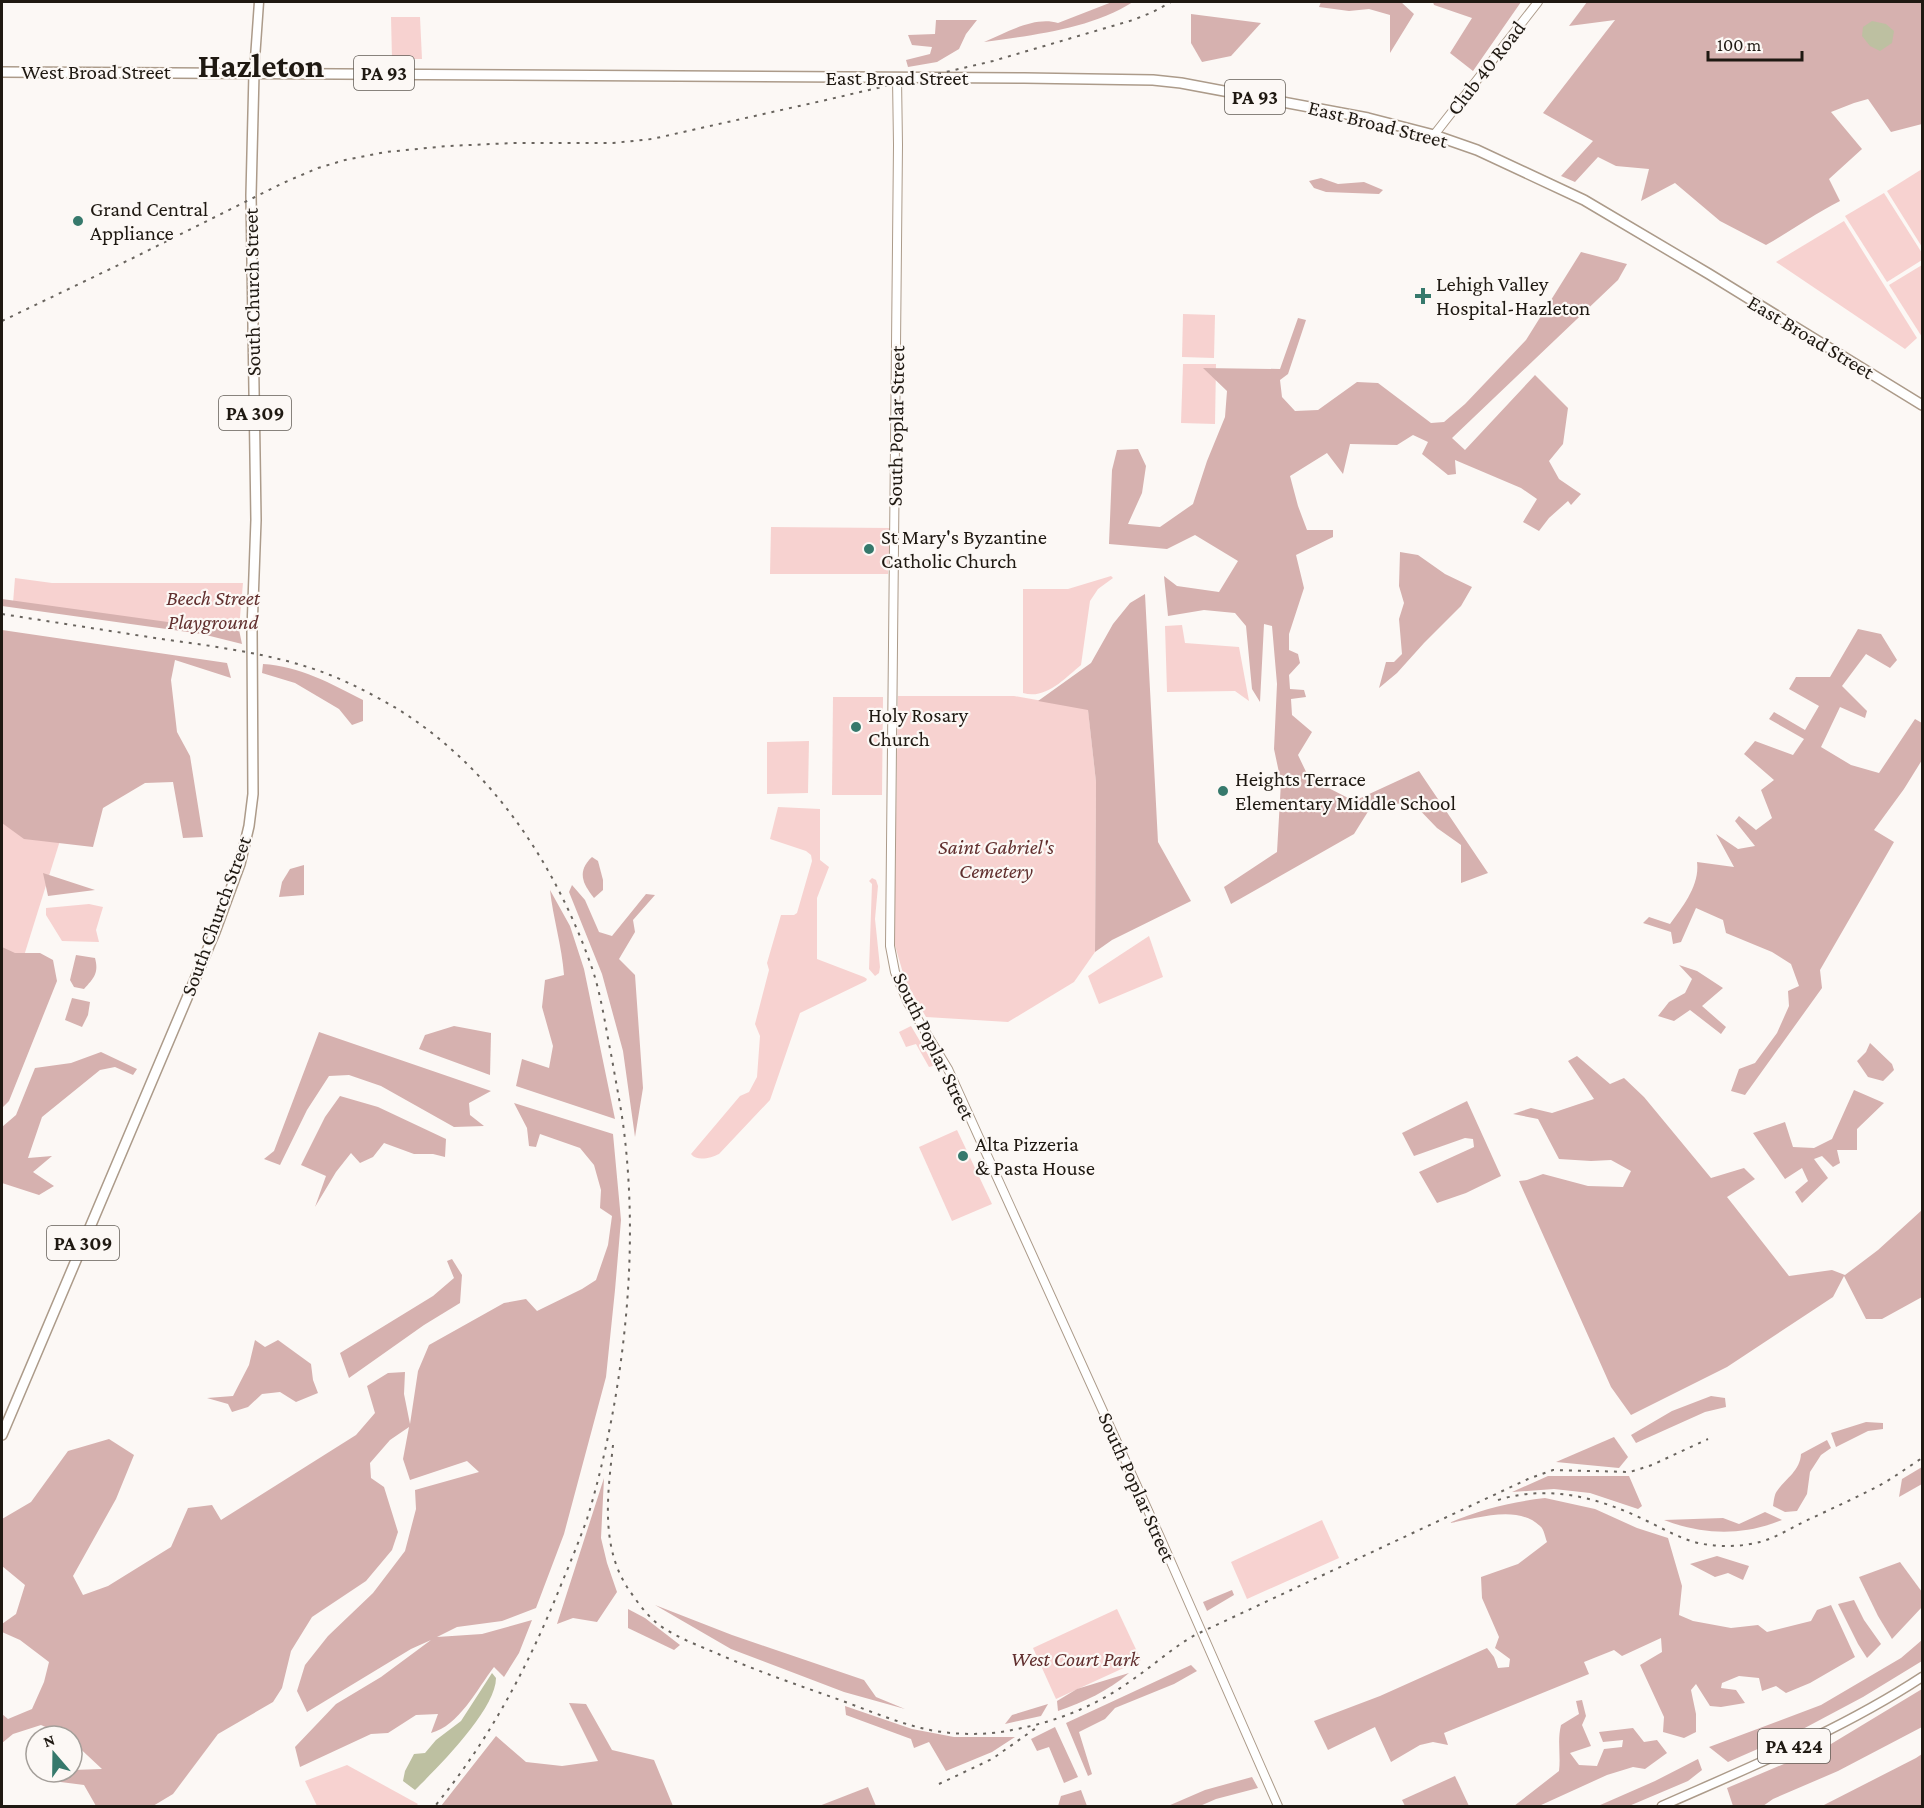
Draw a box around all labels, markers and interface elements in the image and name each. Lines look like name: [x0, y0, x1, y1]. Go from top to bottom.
street label: Club 40 Road: [1442, 16, 1530, 120]
scale bar: [1708, 24, 1802, 62]
text: 100 m: [1717, 35, 1762, 55]
district label: Hazleton: [198, 47, 324, 84]
road number: PA 93: [354, 56, 414, 90]
street label: West Broad Street: [21, 60, 172, 84]
street label: East Broad Street: [825, 66, 970, 90]
road number: PA 93: [1225, 80, 1285, 114]
street label: East Broad Street: [1306, 95, 1451, 153]
place label: Grand Central Appliance: [90, 197, 208, 245]
street label: South Church Street: [239, 207, 265, 376]
marker: Grand Central Appliance: [71, 214, 85, 228]
place label: Lehigh Valley Hospital-Hazleton: [1436, 272, 1590, 320]
marker: Lehigh Valley Hospital-Hazleton: [1414, 287, 1432, 305]
street label: East Broad Street: [1743, 290, 1879, 385]
street label: South Poplar Street: [883, 344, 909, 507]
road number: PA 309: [219, 396, 291, 430]
place label: St Mary's Byzantine Catholic Church: [881, 525, 1047, 573]
marker: St Mary's Byzantine Catholic Church: [862, 542, 876, 556]
park label: Beech Street Playground: [166, 586, 261, 634]
place label: Holy Rosary Church: [868, 703, 969, 751]
marker: Holy Rosary Church: [849, 720, 863, 734]
place label: Heights Terrace Elementary Middle School: [1235, 767, 1456, 815]
marker: Heights Terrace Elementary Middle School: [1216, 784, 1230, 798]
street label: South Church Street: [176, 832, 256, 999]
park label: Saint Gabriel's Cemetery: [938, 835, 1054, 883]
street label: South Poplar Street: [888, 968, 981, 1125]
place label: Alta Pizzeria & Pasta House: [975, 1132, 1095, 1180]
marker: Alta Pizzeria & Pasta House: [956, 1149, 970, 1163]
road number: PA 309: [47, 1226, 119, 1260]
street label: South Poplar Street: [1093, 1409, 1181, 1566]
park label: West Court Park: [1011, 1647, 1140, 1671]
north arrow: [24, 1724, 84, 1784]
road number: PA 424: [1758, 1729, 1830, 1763]
text: N: [41, 1730, 57, 1750]

